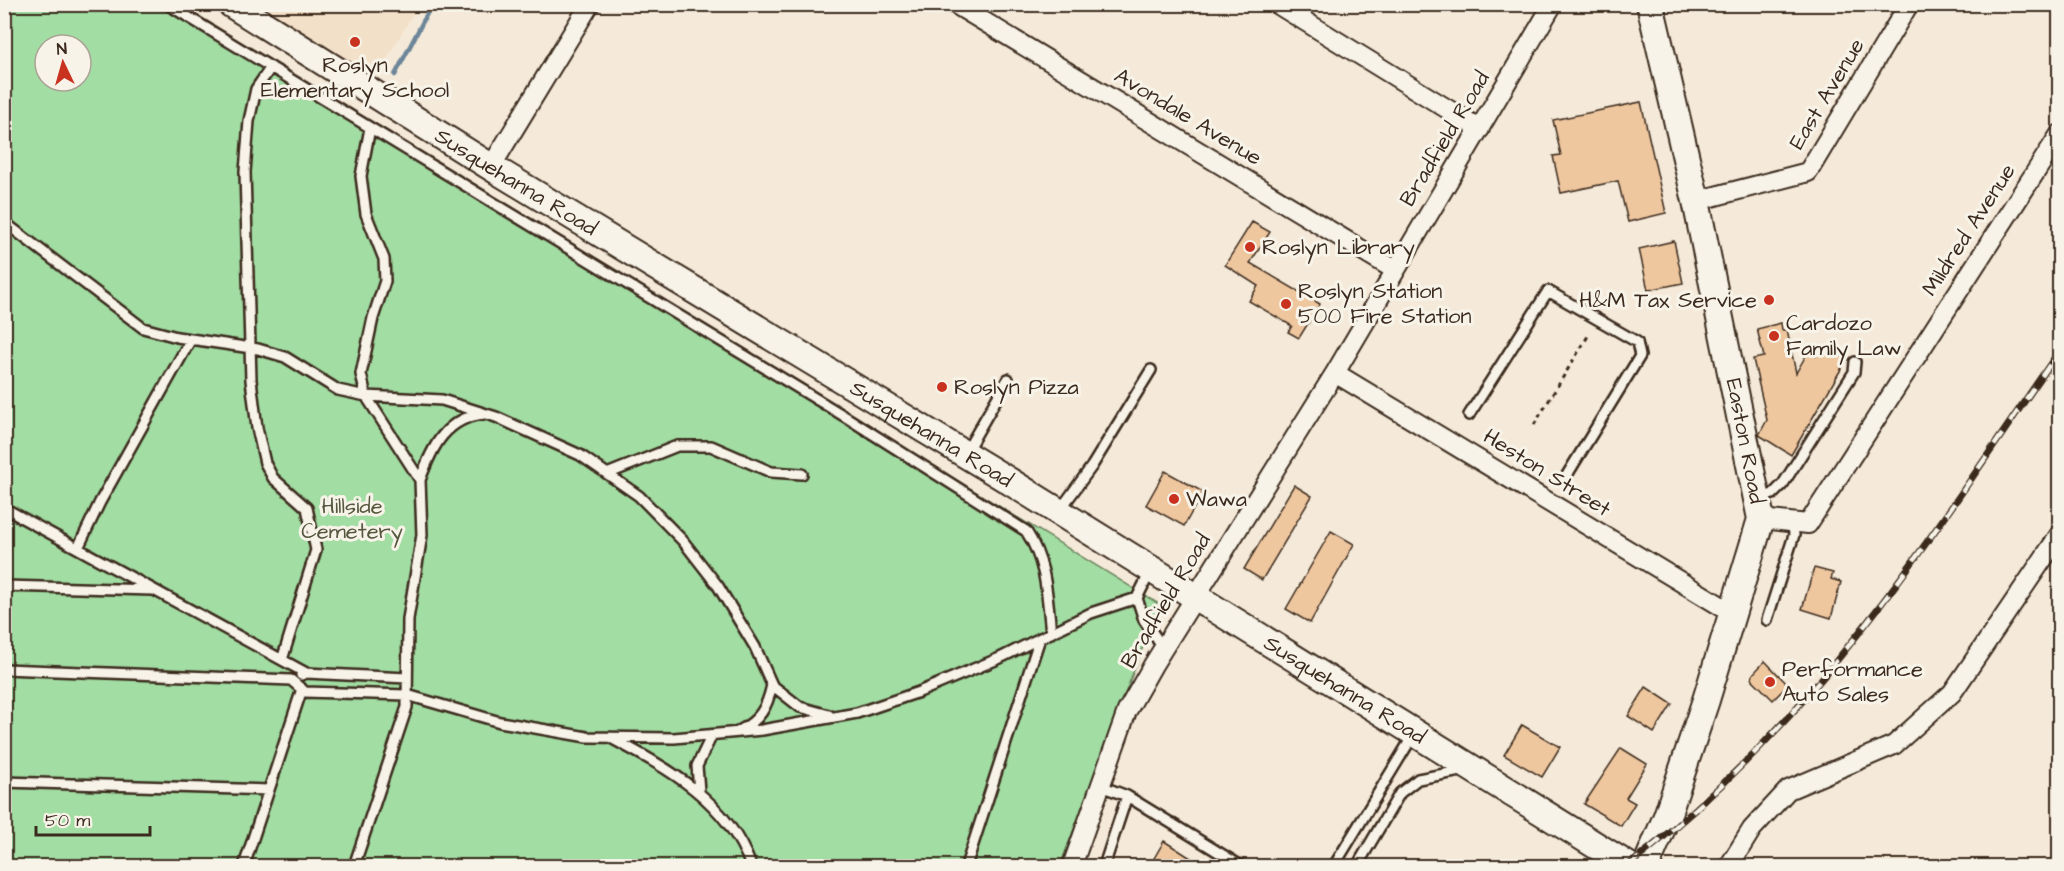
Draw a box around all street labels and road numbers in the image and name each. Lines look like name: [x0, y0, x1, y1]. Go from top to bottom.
street label: East Avenue: [1782, 33, 1872, 155]
street label: Avondale Avenue: [1108, 61, 1268, 173]
street label: Bradfield Road: [1392, 66, 1498, 212]
street label: Susquehanna Road: [429, 120, 603, 243]
street label: Mildred Avenue: [1915, 158, 2023, 302]
street label: Susquehanna Road: [844, 373, 1019, 495]
street label: Easton Road: [1718, 376, 1772, 506]
street label: Heston Street: [1477, 421, 1617, 525]
street label: Bradfield Road: [1113, 528, 1219, 674]
street label: Susquehanna Road: [1258, 627, 1432, 752]

